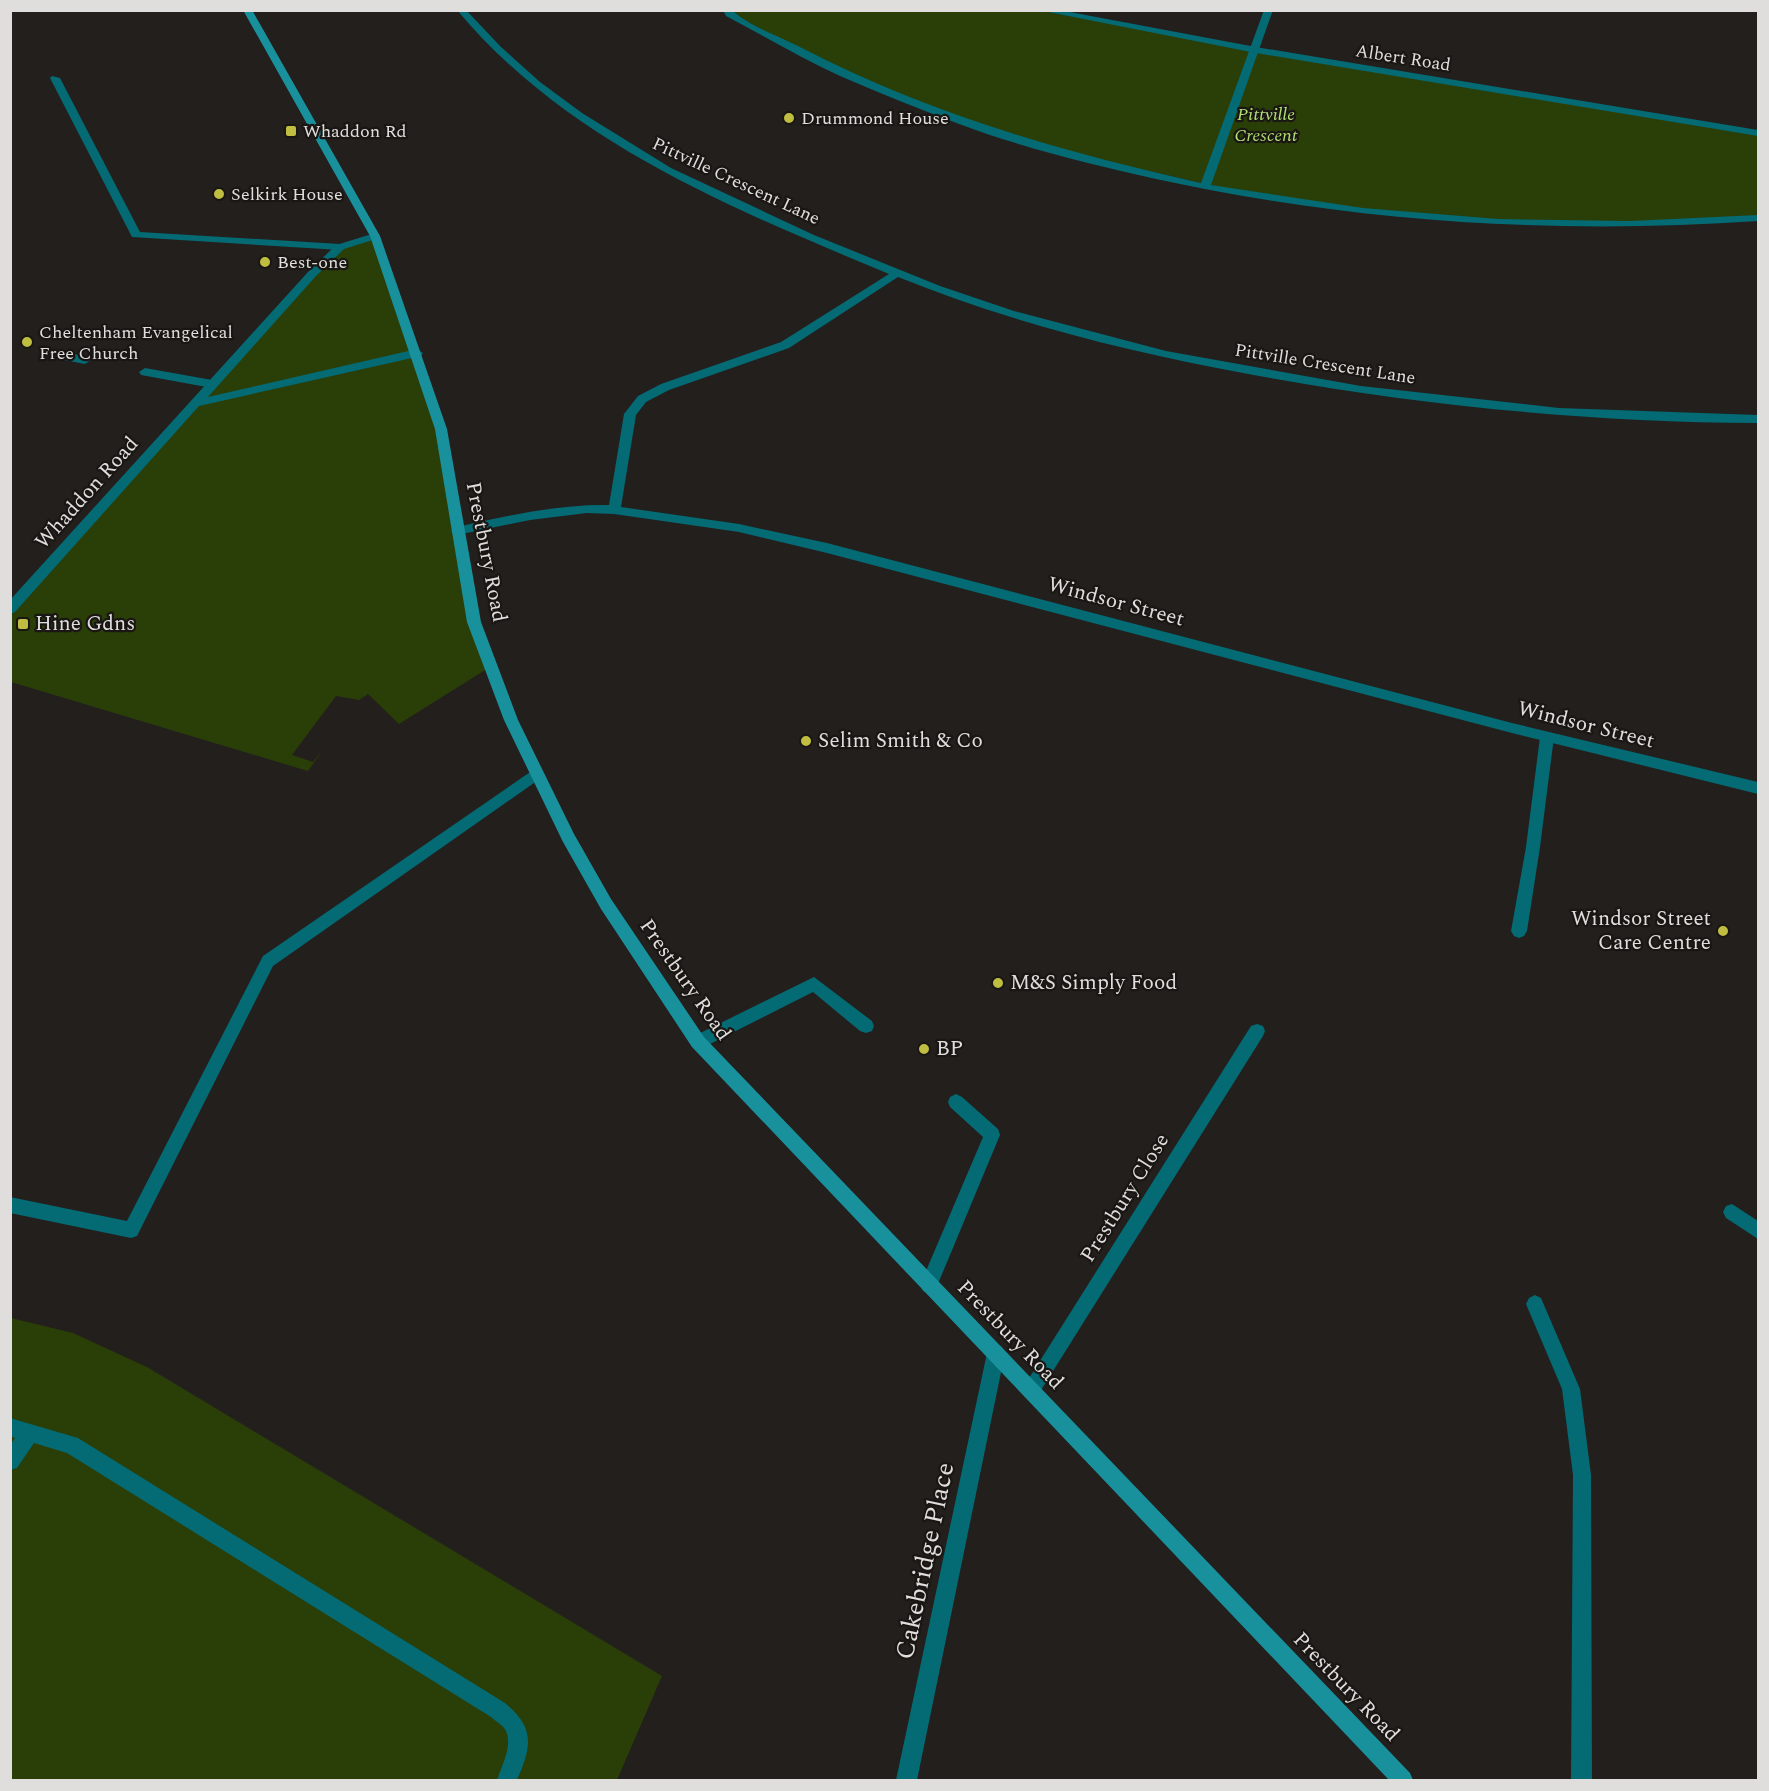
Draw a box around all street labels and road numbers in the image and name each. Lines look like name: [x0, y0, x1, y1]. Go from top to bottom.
street label: Albert Road: [1353, 37, 1453, 79]
street label: Pittville Crescent Lane: [648, 130, 824, 232]
street label: Pittville Crescent Lane: [1233, 336, 1417, 392]
street label: Whaddon Road: [27, 429, 147, 557]
street label: Prestbury Road: [457, 479, 515, 625]
street label: Windsor Street: [1044, 568, 1188, 636]
street label: Windsor Street: [1514, 693, 1658, 757]
street label: Prestbury Road: [631, 912, 739, 1048]
street label: Prestbury Close: [1072, 1127, 1178, 1269]
street label: Prestbury Road: [949, 1273, 1071, 1397]
street label: Cakebridge Place: [885, 1459, 965, 1663]
street label: Prestbury Road: [1285, 1625, 1407, 1749]

